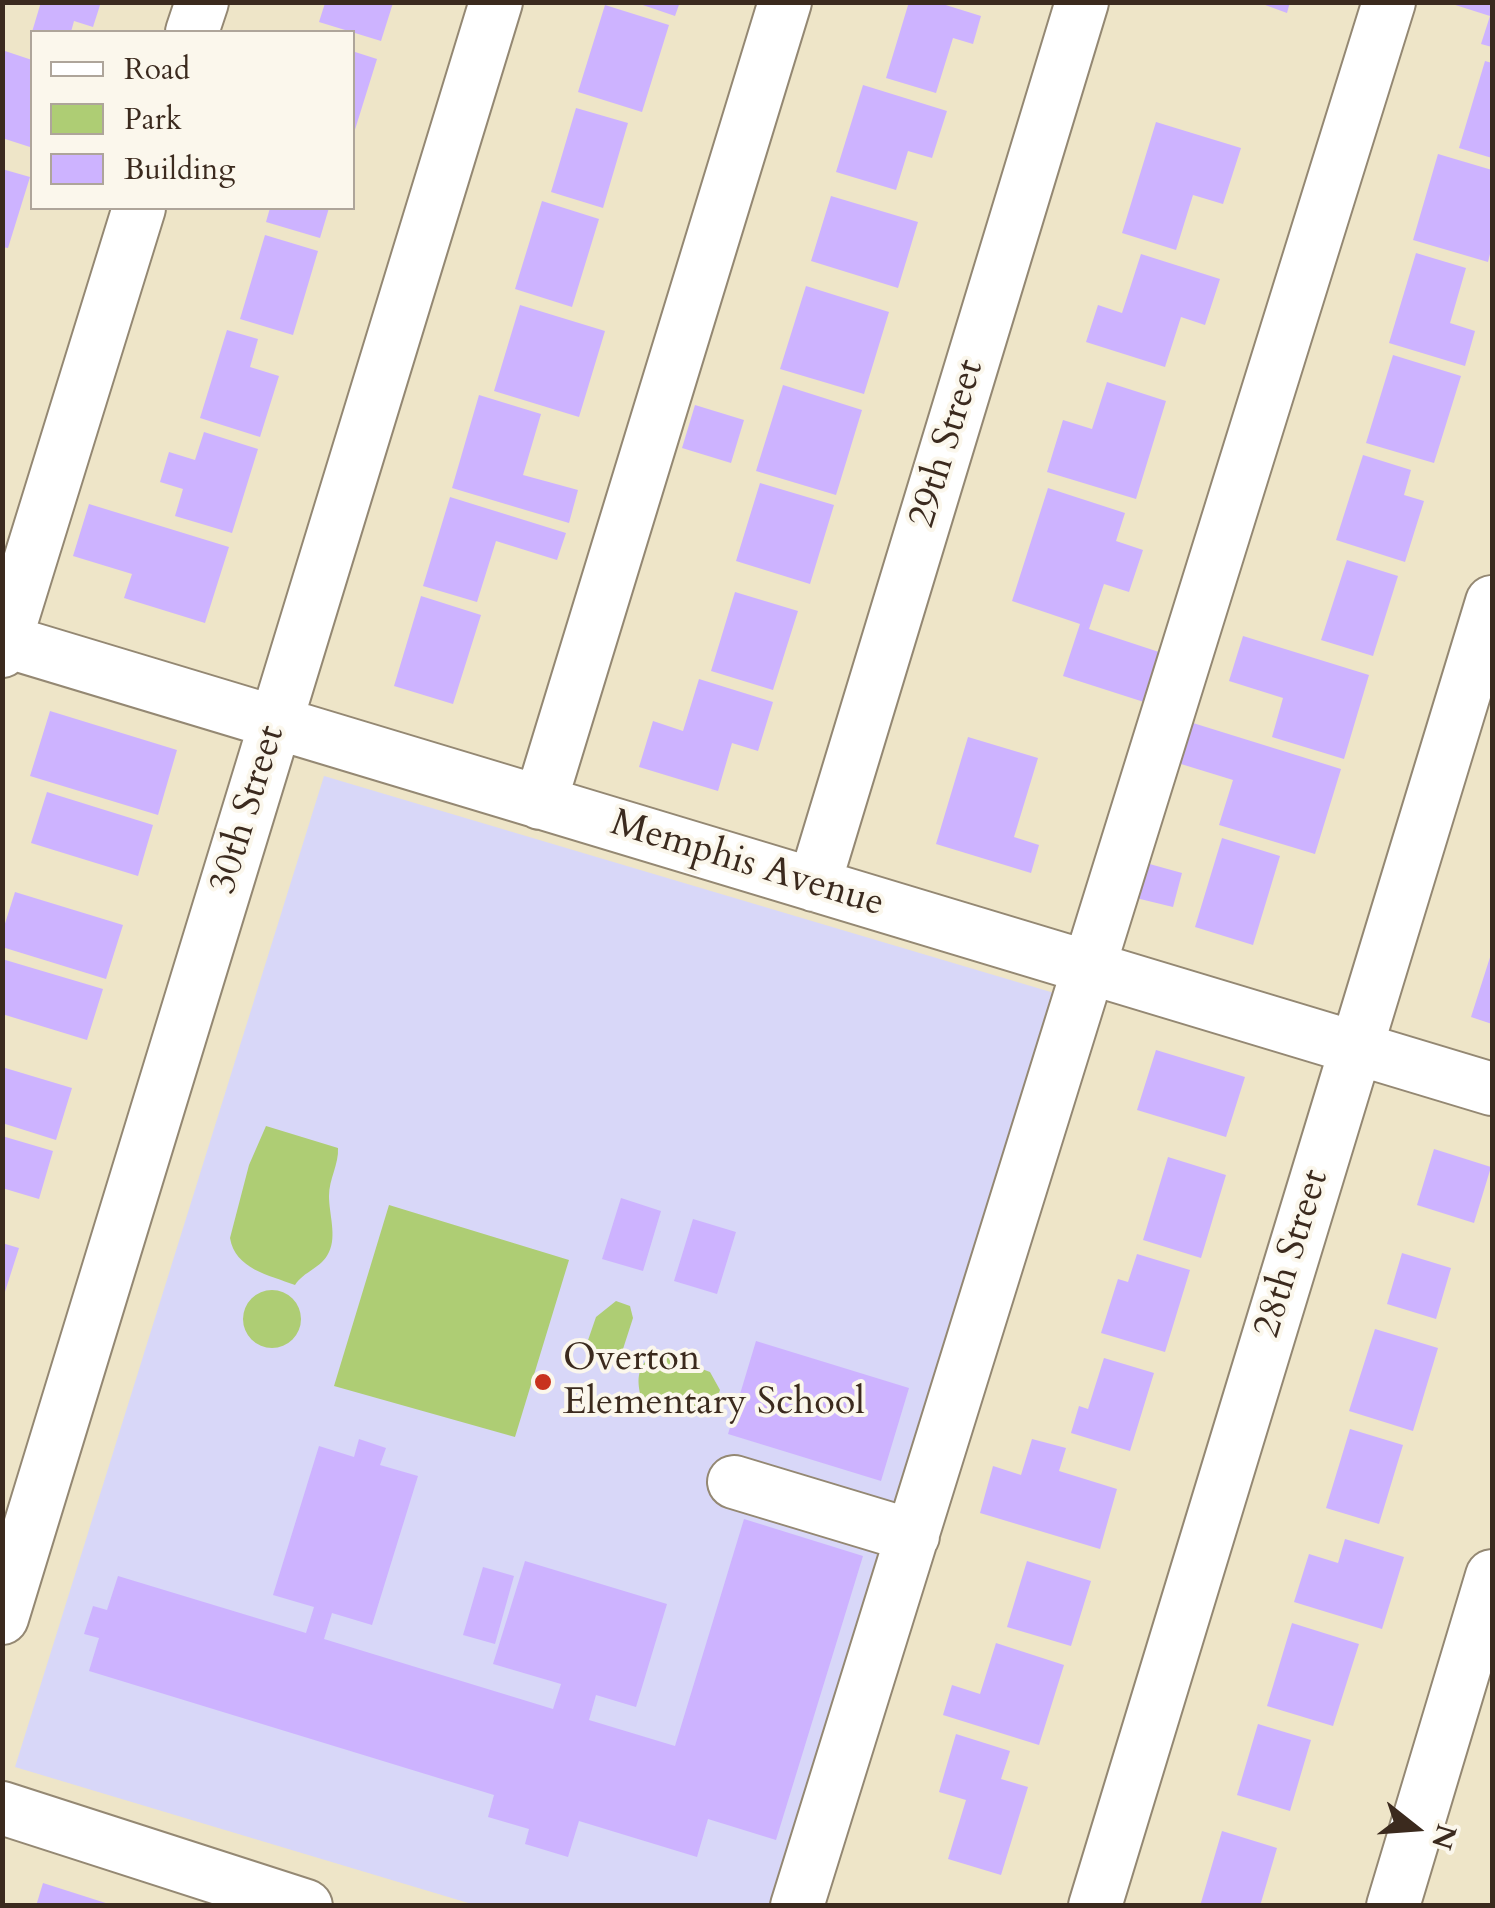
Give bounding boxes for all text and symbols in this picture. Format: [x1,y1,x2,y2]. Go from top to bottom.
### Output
legend [30,30,355,210]
text: Road [124,49,190,90]
text: Park [124,99,182,140]
text: Building [124,149,235,190]
street label: 29th Street [901,354,995,534]
street label: 30th Street [202,720,296,900]
street label: Memphis Avenue [605,802,889,928]
street label: 28th Street [1246,1164,1340,1344]
place label: Overton Elementary School [563,1337,865,1426]
marker: Overton Elementary School [532,1371,554,1393]
north arrow [1365,1778,1465,1878]
text: N [1422,1820,1465,1854]

